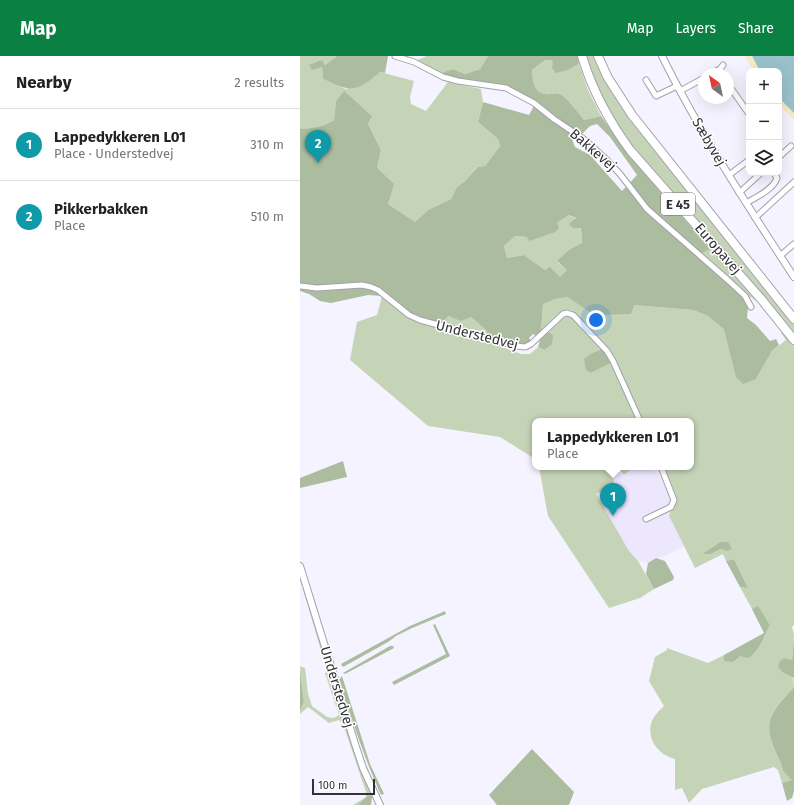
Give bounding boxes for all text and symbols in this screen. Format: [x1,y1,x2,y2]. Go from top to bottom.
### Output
text: Map [20,17,57,40]
text: Map [627,20,653,37]
text: Layers [675,20,716,37]
text: Share [738,20,774,37]
north arrow [698,68,734,104]
map controls [746,68,782,176]
button: + [746,68,782,104]
text: Nearby [16,72,71,93]
text: 2 results [234,75,284,90]
button: − [746,104,782,140]
street label: Sæbyvej [688,115,730,169]
street label: Bakkevej [566,125,620,175]
text: Lappedykkeren L01 [54,128,186,146]
pin: 2 [305,130,331,163]
text: 1 [26,137,32,152]
text: 310 m [250,137,284,152]
button: layers [746,140,782,176]
text: Place · Understedvej [54,146,174,161]
road number: E 45 [661,193,695,215]
text: Pikkerbakken [54,200,148,218]
text: 2 [26,209,32,224]
text: 510 m [251,209,284,224]
text: Place [54,218,85,233]
street label: Europavej [691,220,745,278]
your location [586,310,606,330]
street label: Understedvej [434,317,520,353]
popup [532,418,694,470]
text: Lappedykkeren L01 [547,428,679,446]
text: Place [547,446,578,461]
pin: 1 [600,483,626,516]
street label: Understedvej [317,644,357,730]
scale bar [312,777,375,796]
text: 100 m [318,779,347,792]

